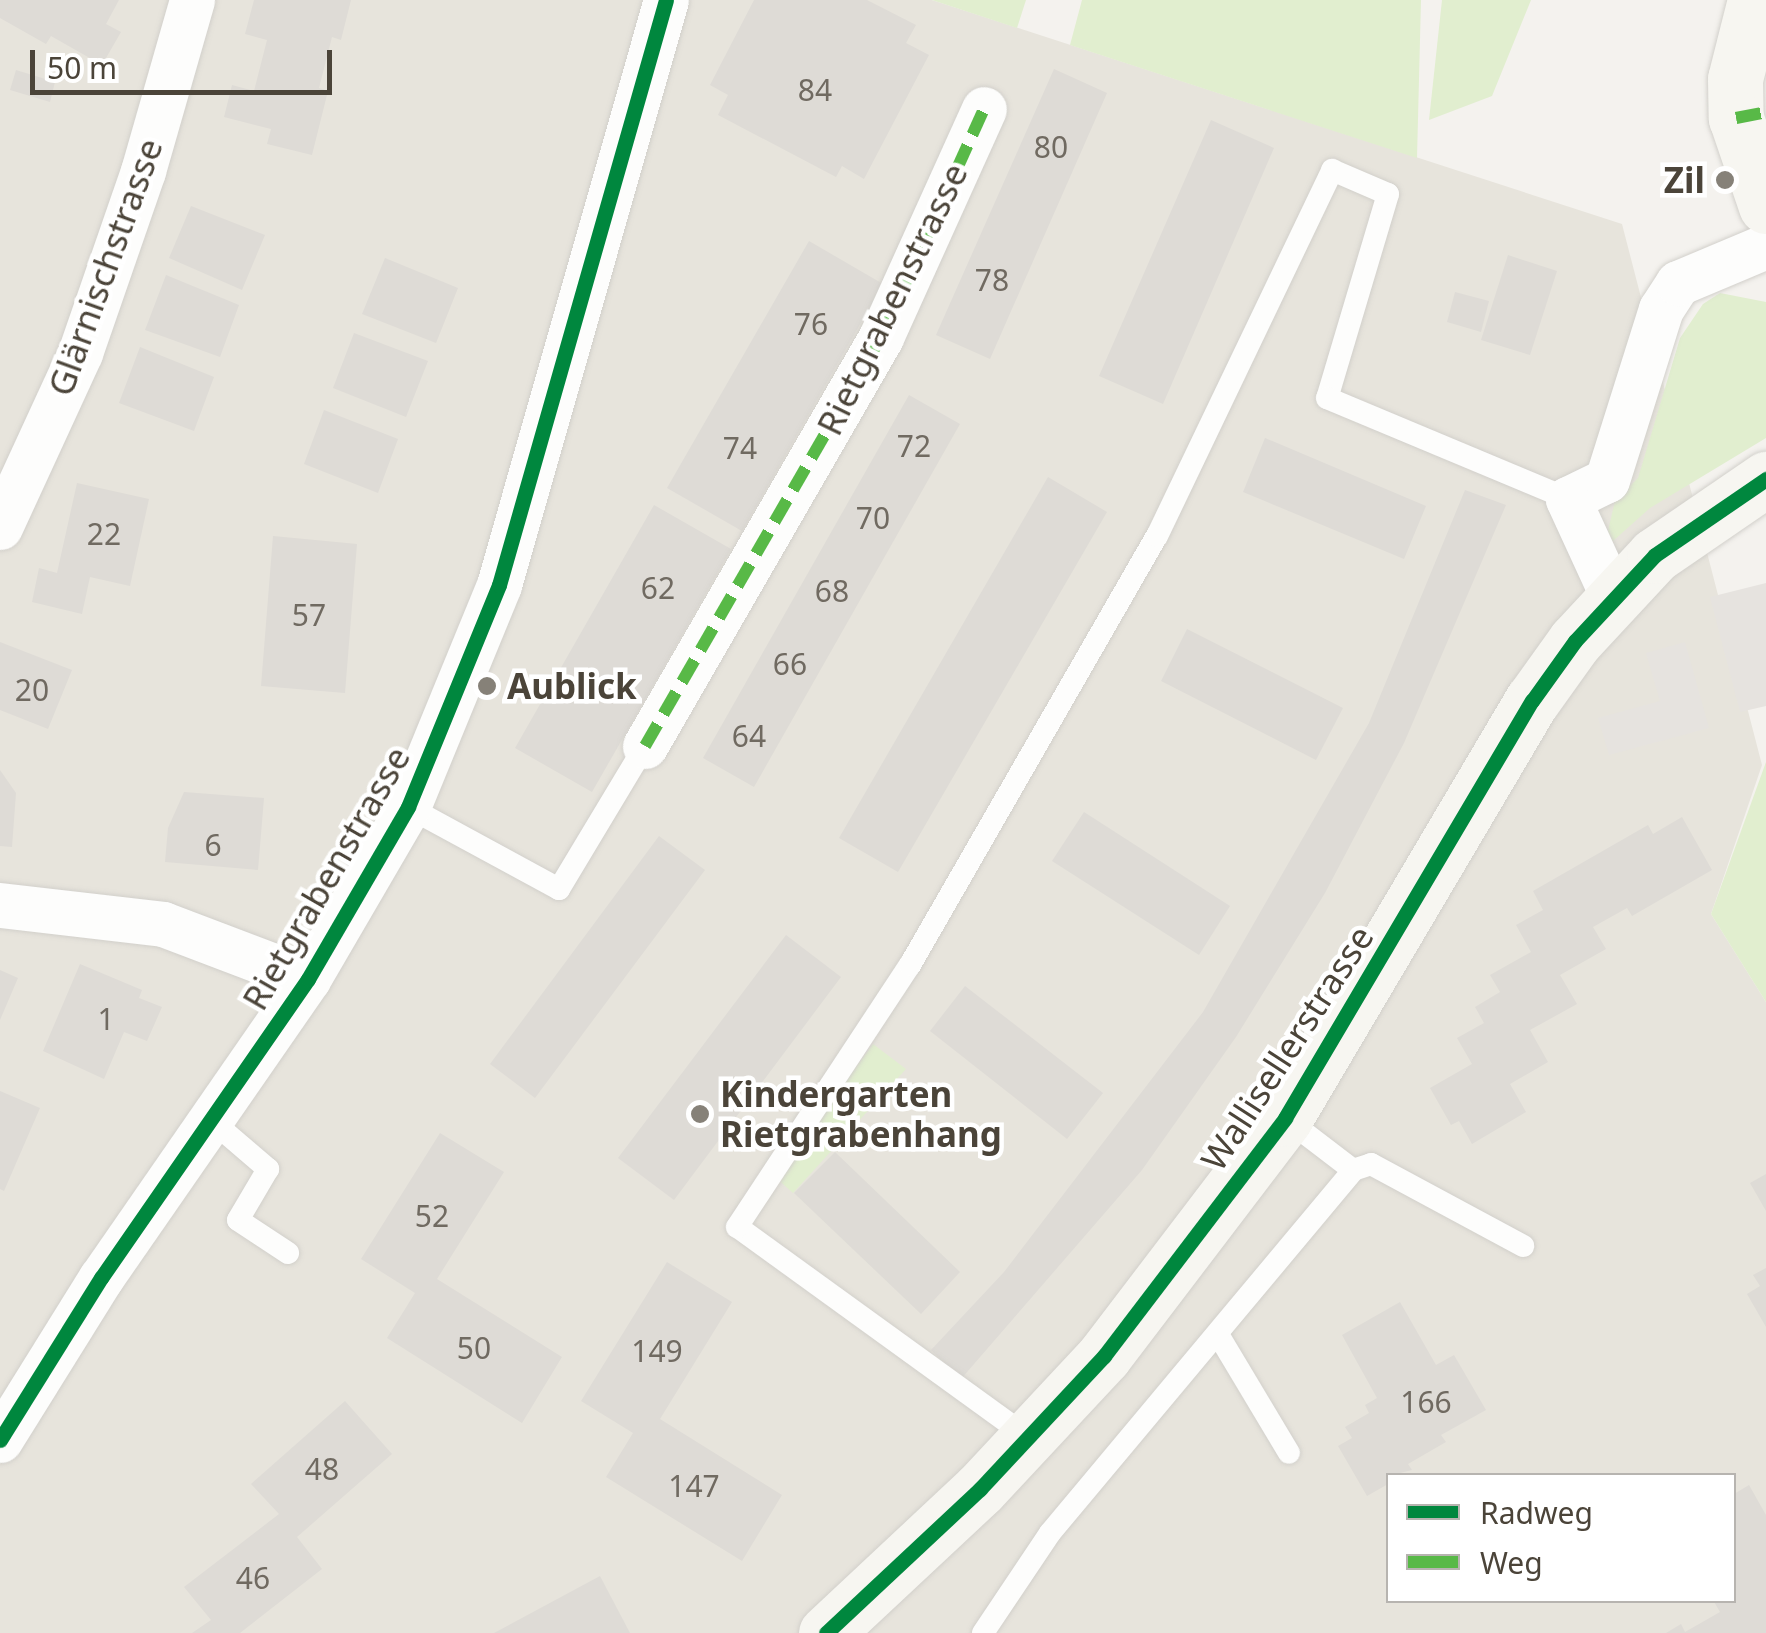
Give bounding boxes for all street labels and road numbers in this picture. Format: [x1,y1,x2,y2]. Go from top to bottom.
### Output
street label: Glärnischstrasse [39,133,171,401]
street label: Rietgrabenstrasse [808,156,976,442]
street label: Rietgrabenstrasse [234,739,418,1017]
street label: Wallisellerstrasse [1192,918,1382,1178]

